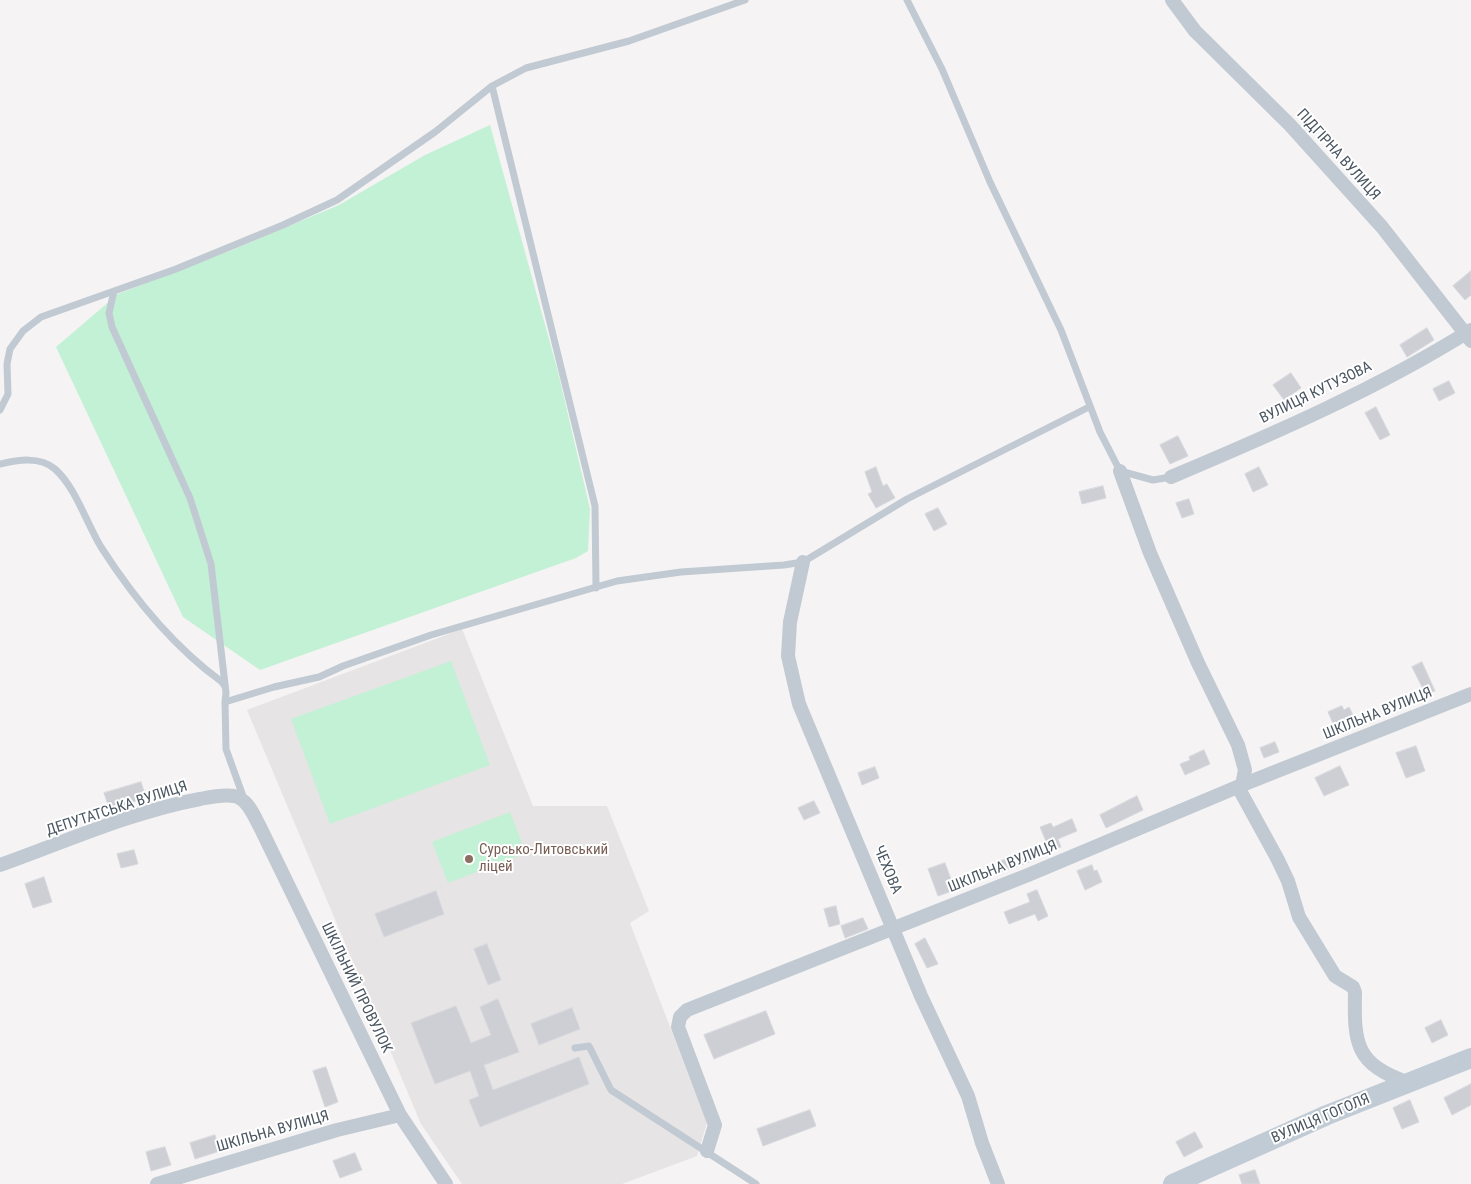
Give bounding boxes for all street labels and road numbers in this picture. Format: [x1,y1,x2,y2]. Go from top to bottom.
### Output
street label: ПІДГІРНА ВУЛИЦЯ [1292,106,1384,204]
street label: ВУЛИЦЯ КУТУЗОВА [1257,358,1375,428]
street label: ШКІЛЬНА ВУЛИЦЯ [1321,684,1435,744]
street label: ДЕПУТАТСЬКА ВУЛИЦЯ [44,778,190,840]
street label: ШКІЛЬНА ВУЛИЦЯ [946,837,1060,897]
street label: ЧЕХОВА [869,843,905,897]
street label: ШКІЛЬНИЙ ПРОВУЛОК [317,920,395,1056]
street label: ВУЛИЦЯ ГОГОЛЯ [1269,1090,1373,1148]
street label: ШКІЛЬНА ВУЛИЦЯ [215,1107,331,1157]

